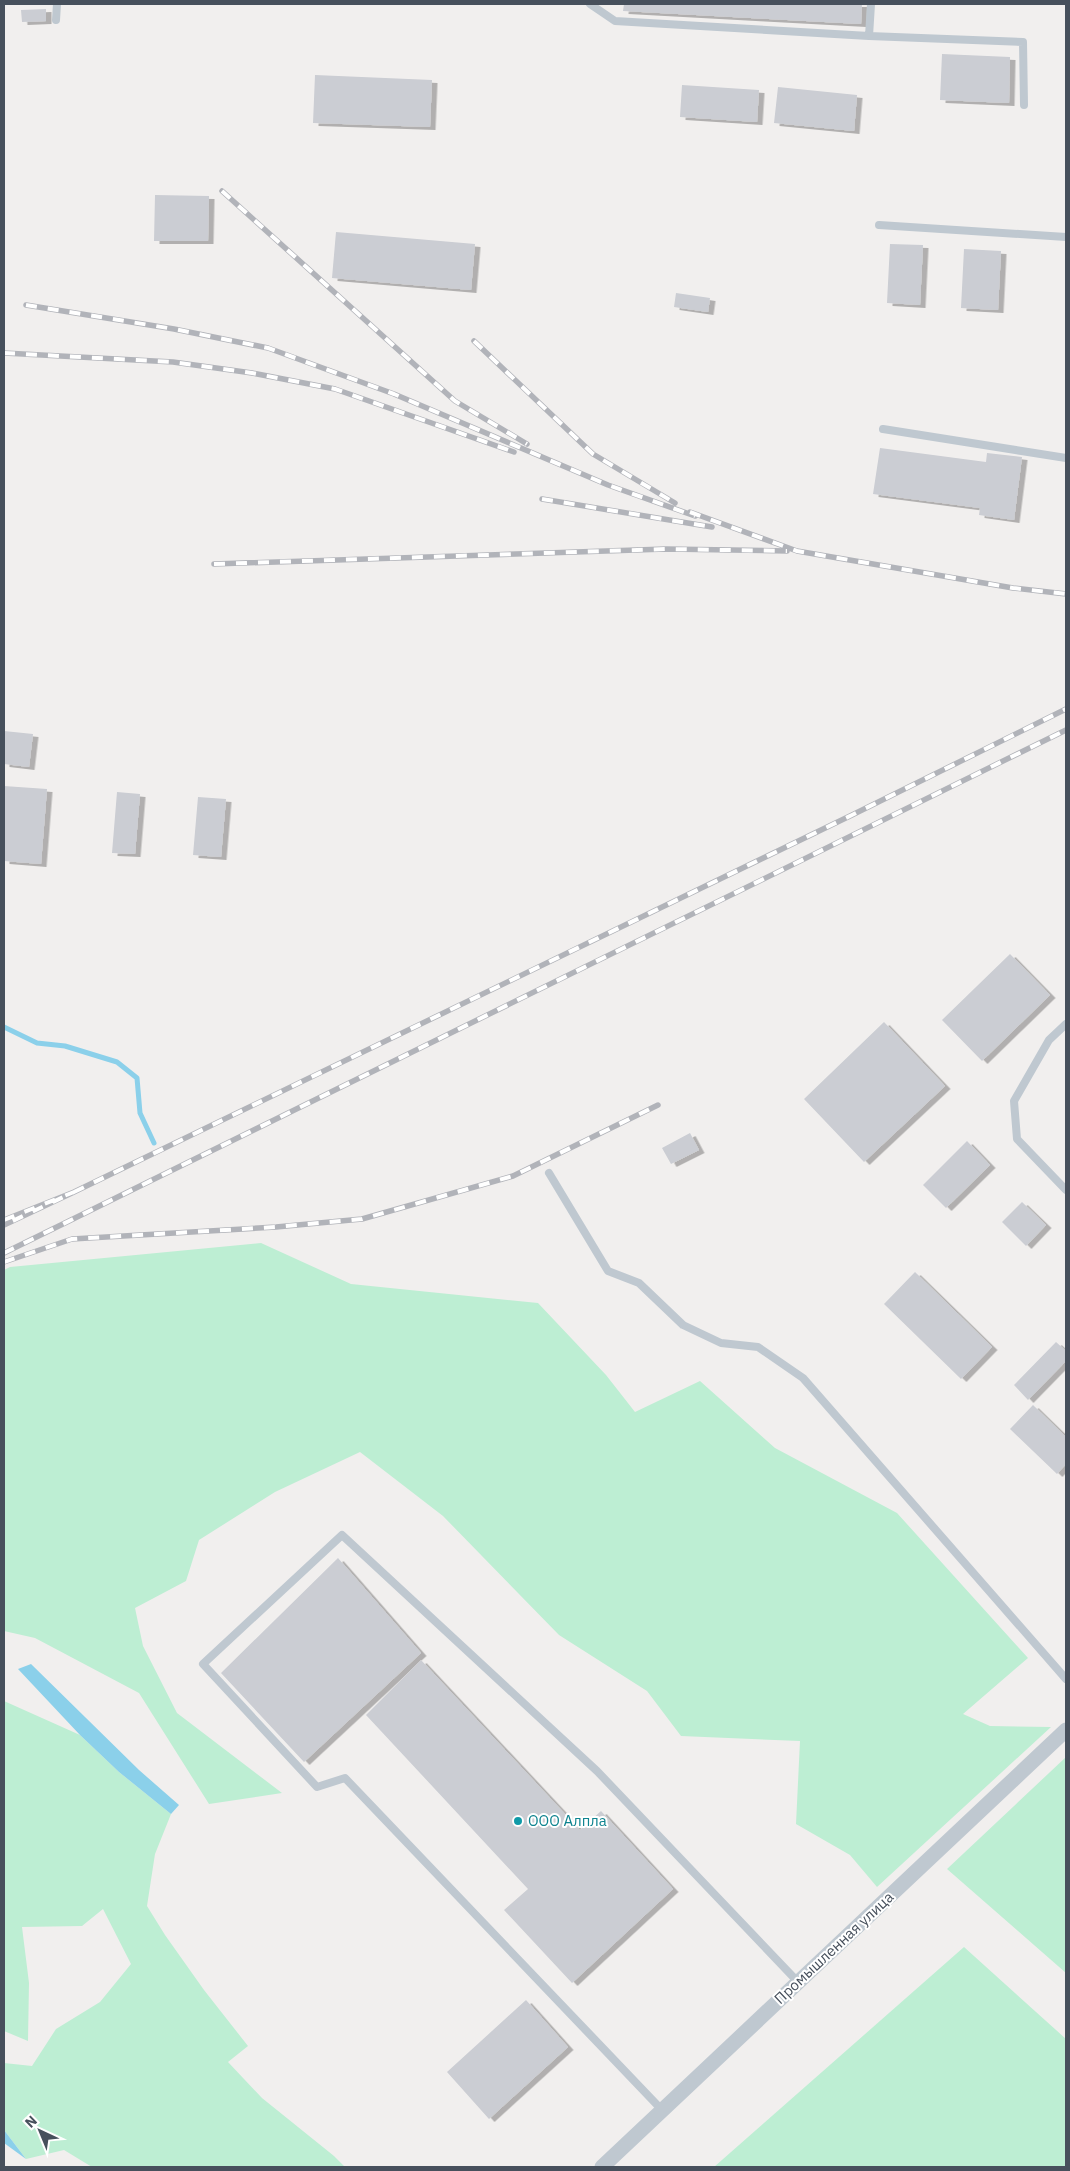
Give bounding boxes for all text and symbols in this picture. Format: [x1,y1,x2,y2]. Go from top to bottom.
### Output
place label: ООО Алпла [528,1811,607,1830]
marker: ООО Алпла [512,1815,524,1827]
street label: Промышленная улица [770,1887,897,2008]
north arrow [15,2106,65,2156]
text: N [21,2112,41,2132]

